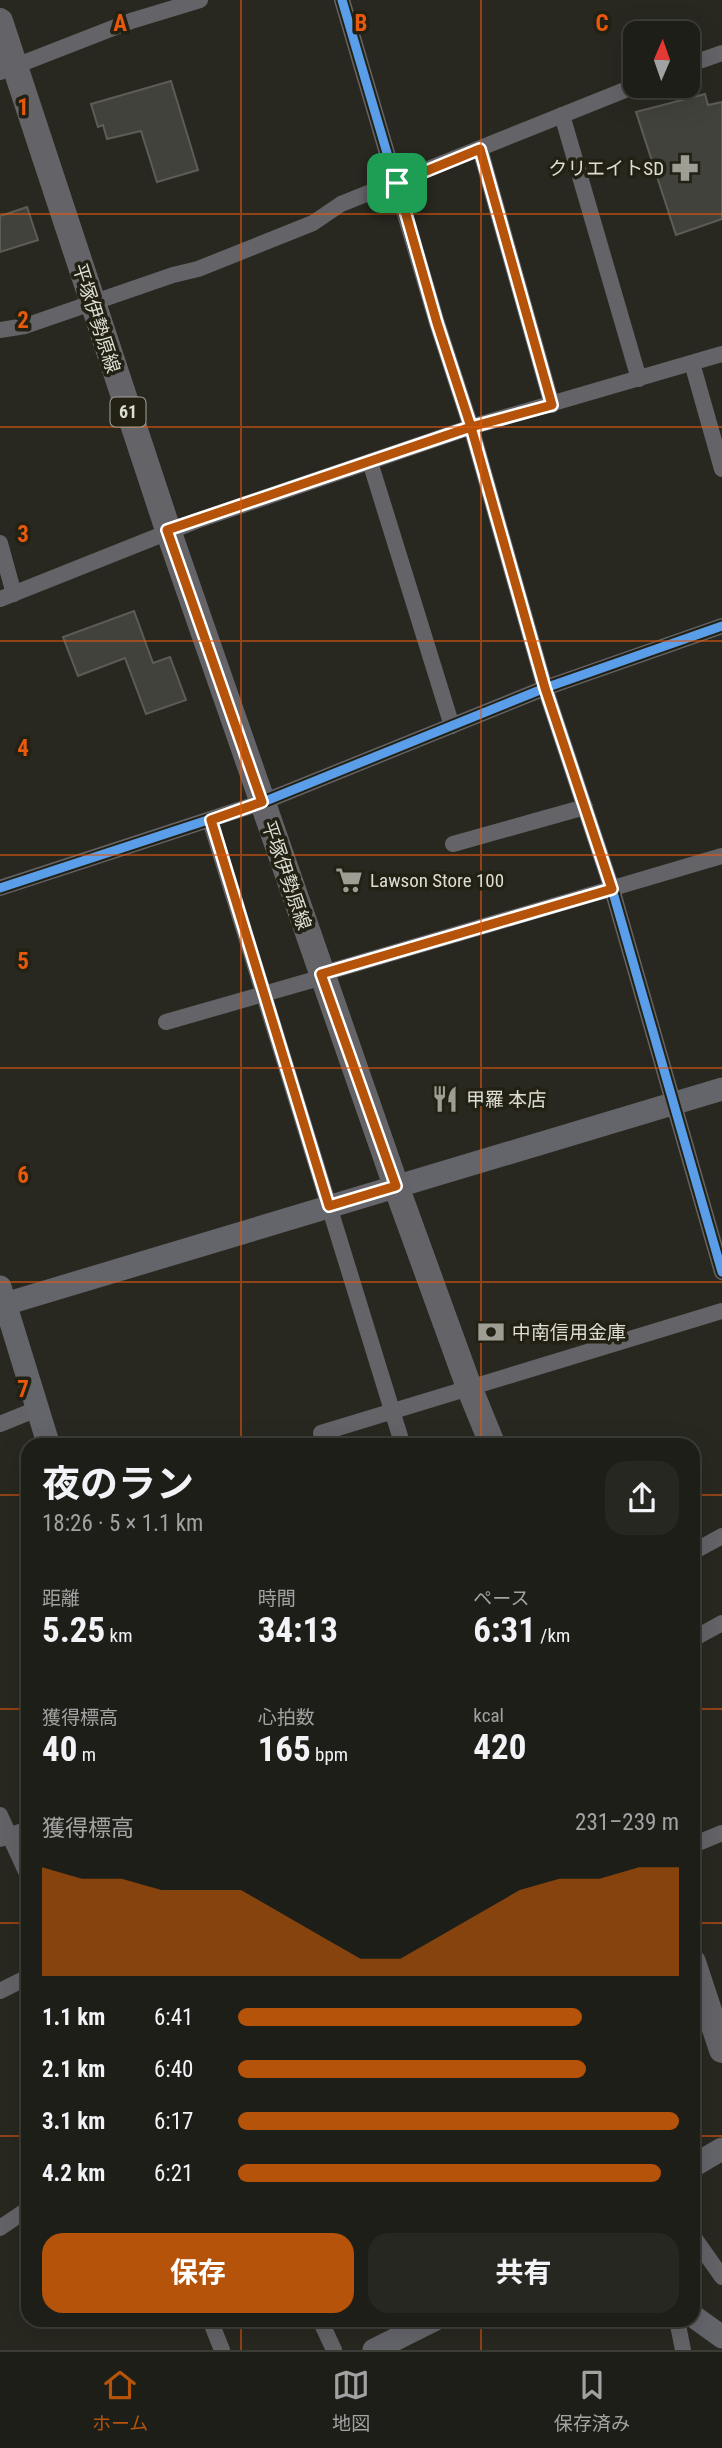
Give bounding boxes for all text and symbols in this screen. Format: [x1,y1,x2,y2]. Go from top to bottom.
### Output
text: A [113,10,127,37]
text: B [355,10,367,37]
text: C [595,10,609,37]
north arrow [623,21,700,98]
map controls [623,21,700,98]
text: 1 [17,94,29,121]
pin [367,153,427,213]
pharmacy icon: クリエイトSD [670,153,700,183]
place label: クリエイトSD [548,157,664,180]
icon: arrive [378,164,416,202]
street label: 平塚伊勢原線 [68,260,125,376]
text: 2 [17,307,29,334]
road number: 61 [110,398,146,426]
text: 3 [17,521,29,548]
text: 4 [17,735,29,762]
street label: 平塚伊勢原線 [257,818,316,933]
supermarket icon: Lawson Store 100 [334,865,364,895]
place label: Lawson Store 100 [370,869,504,892]
text: 5 [17,948,29,975]
restaurant icon: 甲羅 本店 [430,1084,460,1114]
place label: 甲羅 本店 [466,1088,546,1111]
text: 6 [17,1162,29,1189]
bank icon: 中南信用金庫 [476,1317,506,1347]
place label: 中南信用金庫 [512,1321,626,1344]
text: 7 [17,1376,29,1403]
button: share [605,1461,679,1535]
text: 夜のラン [42,1462,194,1506]
text: 18:26 · 5 × 1.1 km [42,1510,203,1537]
text: 距離 [42,1587,80,1610]
text: 時間 [258,1587,296,1610]
text: ペース [473,1587,529,1610]
text: 5.25 [42,1610,105,1651]
text: 34:13 [258,1610,338,1651]
text: 6:31 [473,1610,536,1651]
text: km [105,1624,132,1647]
text: /km [536,1624,570,1647]
text: kcal [473,1704,504,1727]
text: 獲得標高 [42,1706,118,1729]
text: 心拍数 [258,1706,315,1729]
text: 420 [473,1727,526,1768]
text: 40 [42,1729,77,1770]
text: 165 [258,1729,311,1770]
text: m [77,1743,96,1766]
text: bpm [311,1743,348,1766]
text: 231–239 m [575,1809,679,1836]
text: 獲得標高 [42,1815,134,1842]
text: 1.1 km [42,2004,105,2031]
text: 6:41 [154,2004,193,2031]
text: 2.1 km [42,2056,105,2083]
text: 6:40 [154,2056,193,2083]
text: 3.1 km [42,2108,105,2135]
text: 6:17 [154,2108,193,2135]
text: 4.2 km [42,2160,105,2187]
text: 6:21 [154,2160,193,2187]
button: 保存 [42,2233,354,2313]
button: 共有 [368,2233,679,2313]
tab: ホーム [92,2366,148,2435]
tab: 地図 [332,2366,370,2435]
tab: 保存済み [554,2366,630,2435]

